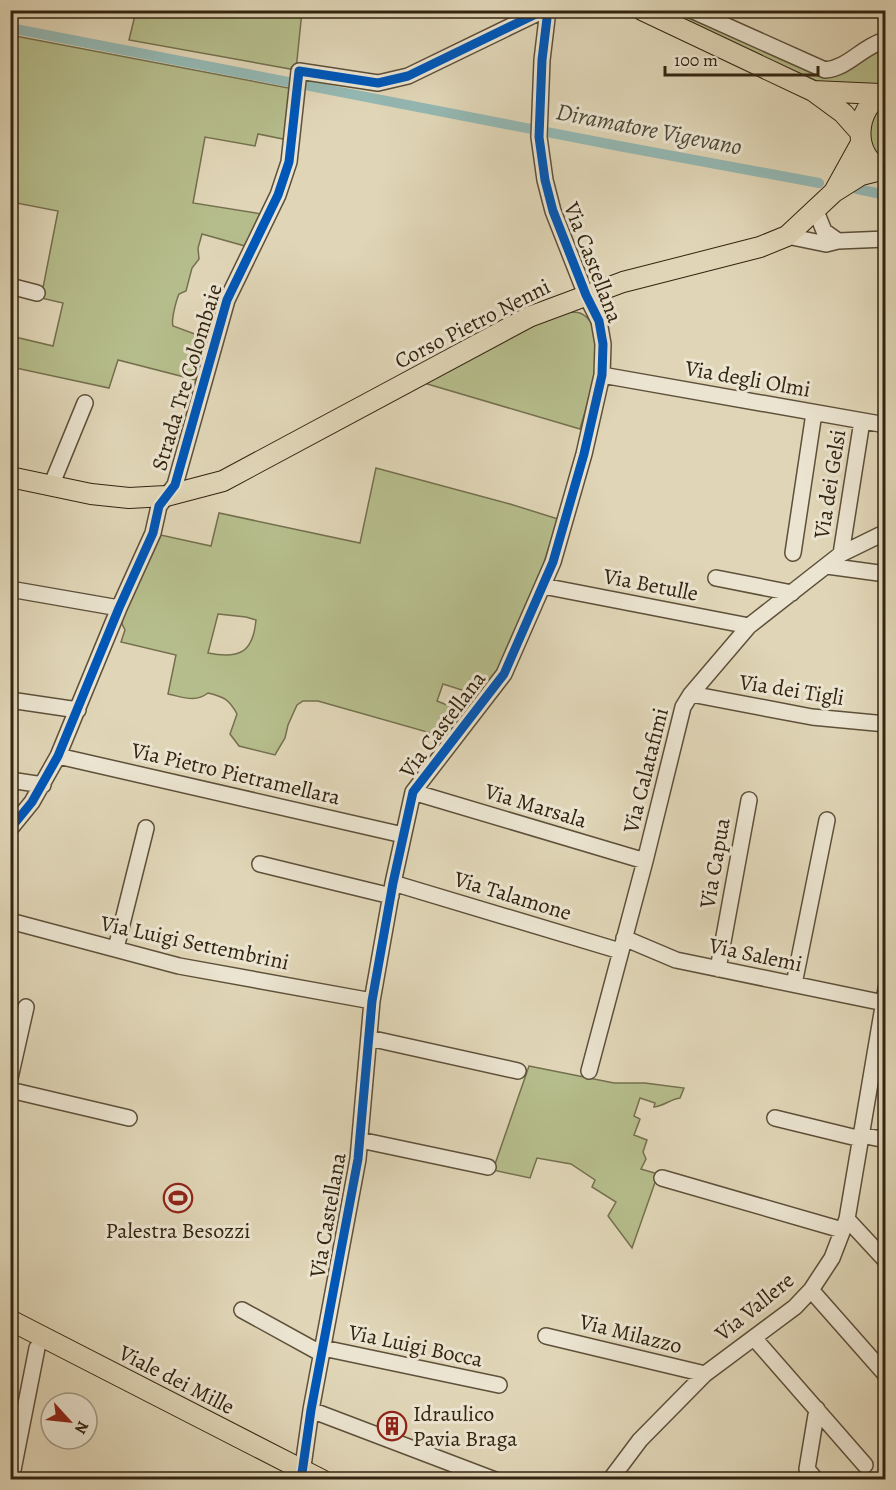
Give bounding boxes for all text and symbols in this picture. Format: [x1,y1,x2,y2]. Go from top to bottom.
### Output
scale bar [665,39,818,77]
text: 100 m [674,48,718,72]
water label: Diramatore Vigevano [553,95,745,163]
street label: Via Castellana [556,197,630,328]
street label: Corso Pietro Nenni [389,272,556,376]
street label: Strada Tre Colombaie [144,280,230,474]
street label: Via degli Olmi [682,353,813,405]
street label: Via dei Gelsi [806,427,853,542]
street label: Via Betulle [600,561,701,609]
street label: Via Castellana [392,664,493,785]
street label: Via dei Tigli [736,667,846,713]
street label: Via Calatafimi [616,705,676,837]
street label: Via Pietro Pietramellara [127,735,344,813]
street label: Via Marsala [480,776,591,836]
street label: Via Capua [692,815,738,912]
street label: Via Talamone [449,864,575,928]
street label: Via Luigi Settembrini [97,908,292,978]
street label: Via Salemi [705,930,805,979]
street label: Via Castellana [302,1149,354,1281]
sports icon: Palestra Besozzi [162,1182,194,1214]
place label: Palestra Besozzi [105,1216,251,1246]
street label: Via Vallere [708,1266,801,1349]
street label: Via Milazzo [575,1306,685,1361]
street label: Via Luigi Bocca [345,1317,486,1375]
street label: Viale dei Mille [113,1337,240,1422]
north arrow [39,1391,99,1451]
place label: Idraulico Pavia Braga [413,1399,518,1454]
building icon: Idraulico Pavia Braga [376,1410,408,1442]
text: N [69,1417,94,1438]

